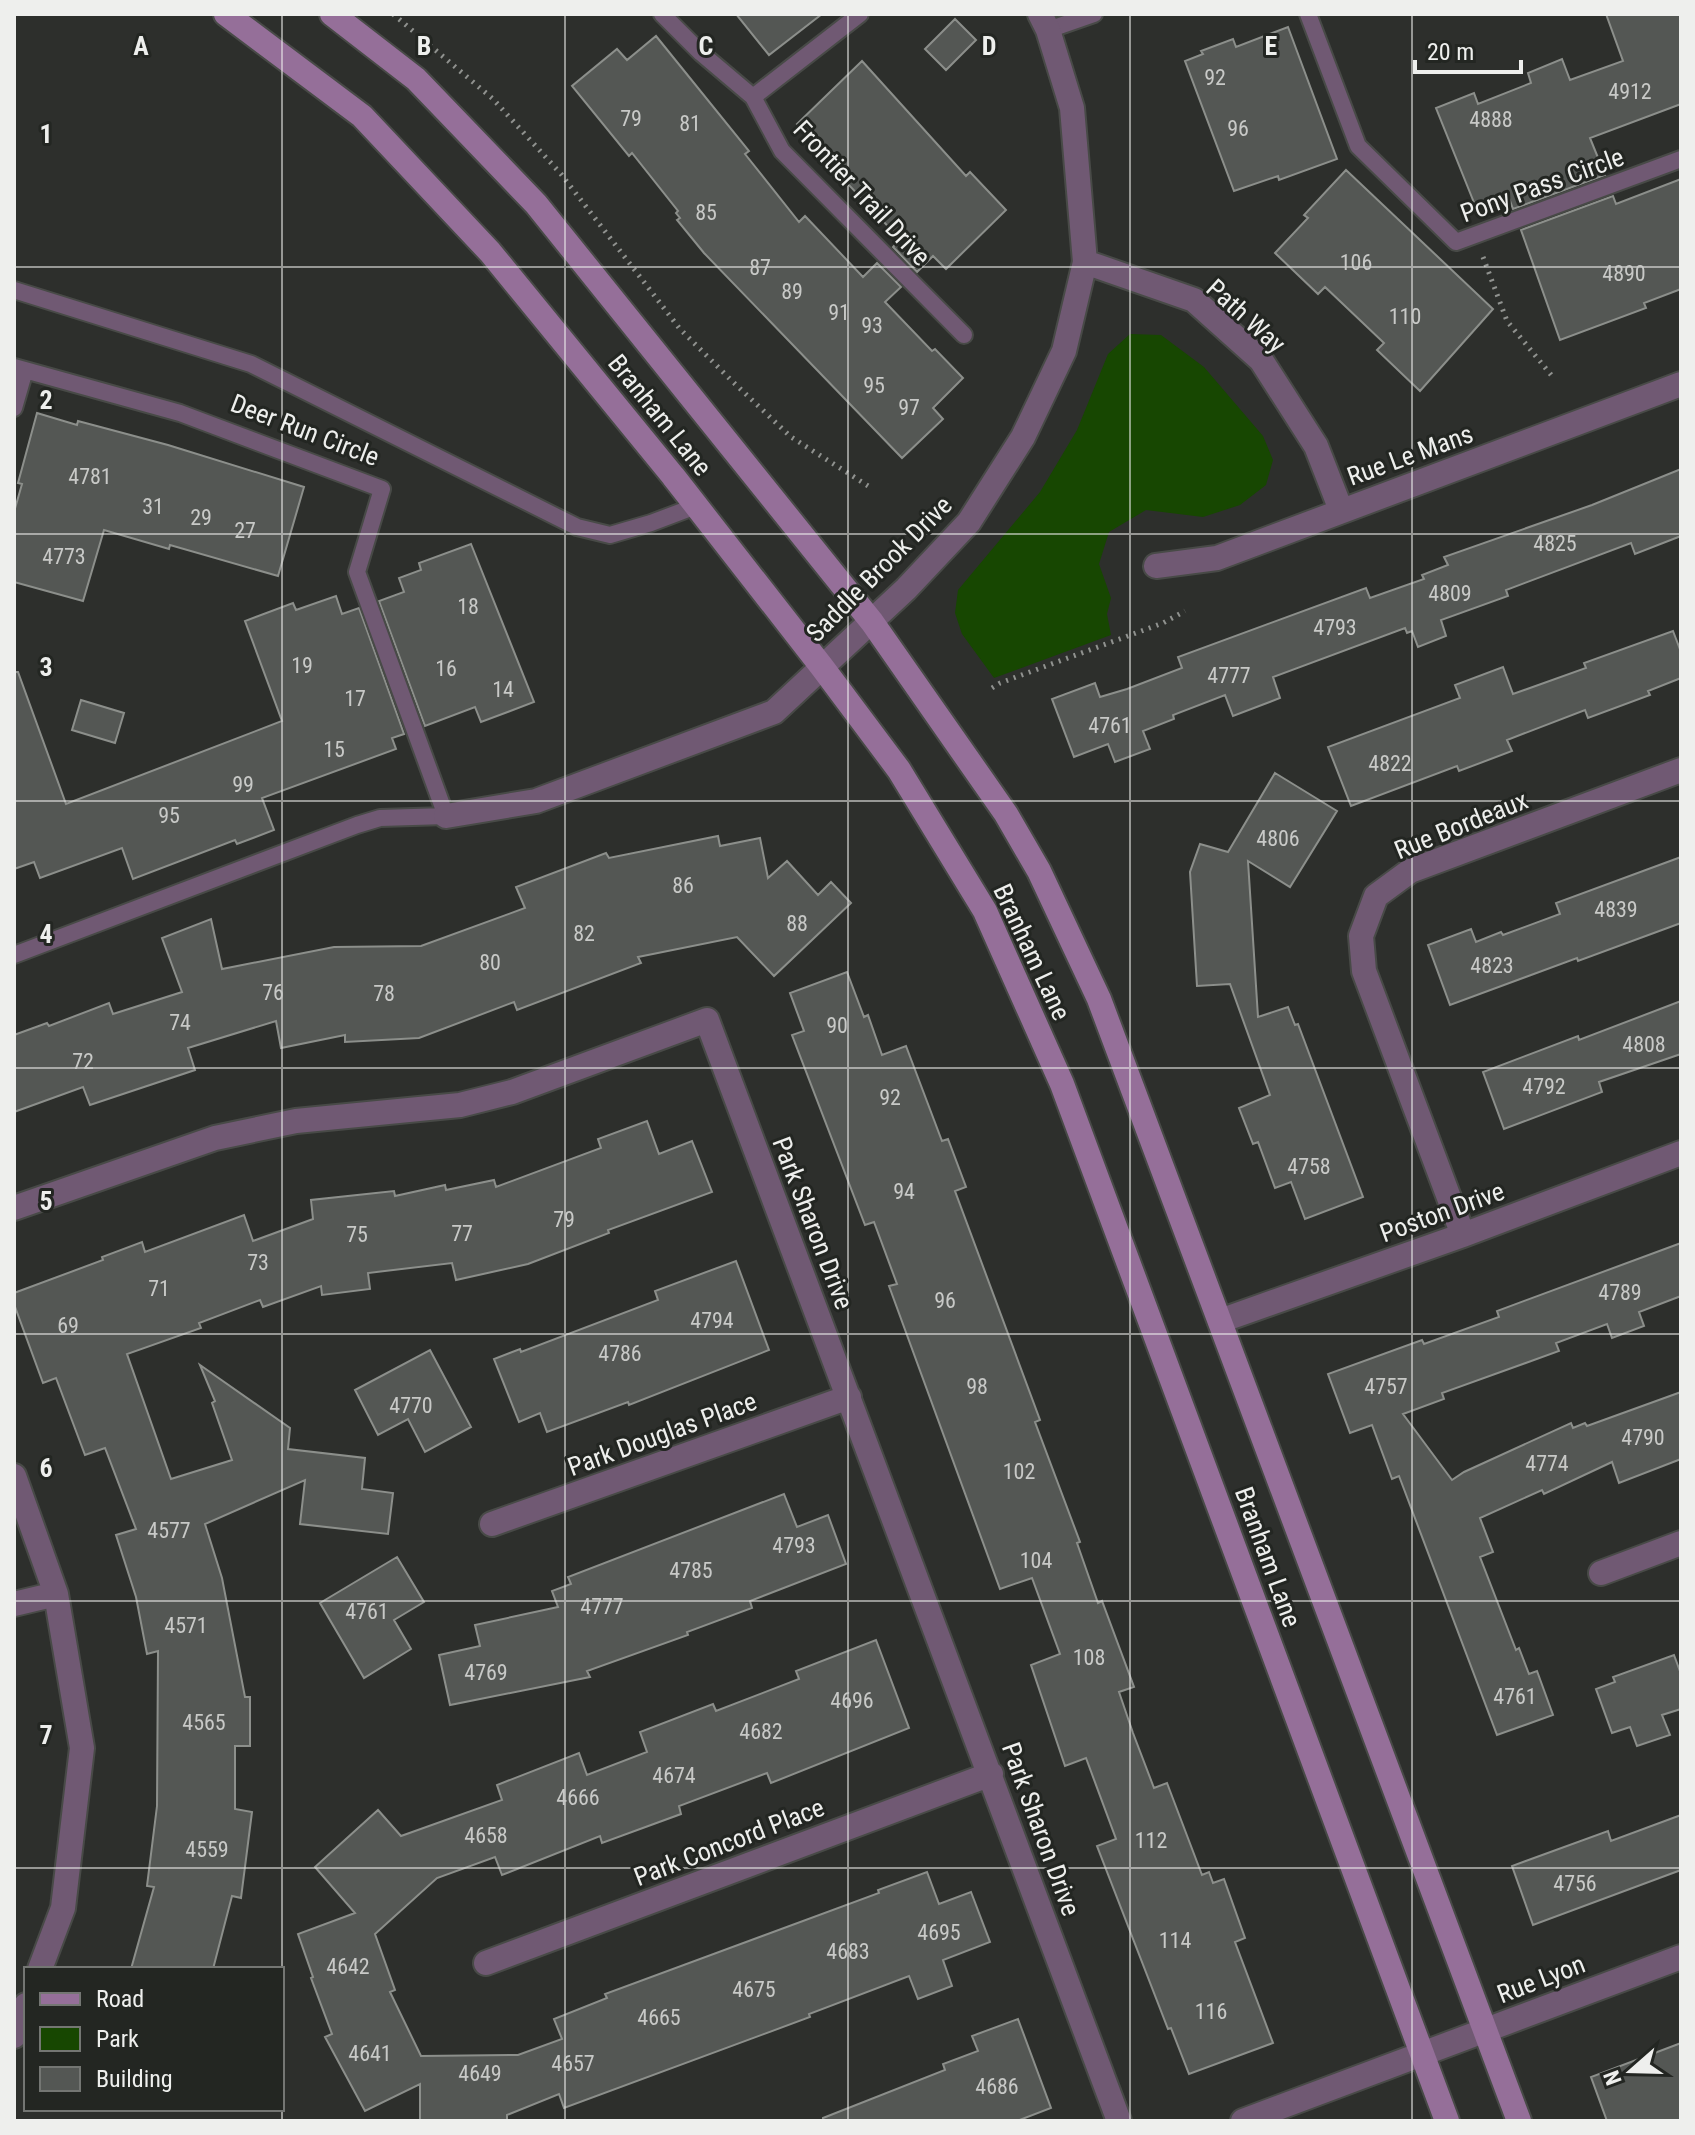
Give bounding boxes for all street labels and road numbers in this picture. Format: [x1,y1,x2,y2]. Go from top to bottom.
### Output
street label: Frontier Trail Drive [787,114,937,272]
street label: Pony Pass Circle [1456,142,1628,228]
street label: Path Way [1201,273,1292,359]
street label: Branham Lane [602,349,718,481]
street label: Deer Run Circle [227,388,383,472]
street label: Rue Le Mans [1343,418,1477,492]
street label: Saddle Brook Drive [800,490,958,648]
street label: Rue Bordeaux [1390,785,1532,865]
street label: Branham Lane [987,879,1077,1025]
street label: Park Sharon Drive [766,1133,860,1313]
street label: Poston Drive [1376,1176,1508,1248]
street label: Park Douglas Place [563,1386,761,1482]
street label: Branham Lane [1229,1483,1307,1631]
street label: Park Sharon Drive [996,1738,1086,1920]
street label: Park Concord Place [630,1792,828,1892]
street label: Rue Lyon [1493,1949,1589,2009]

